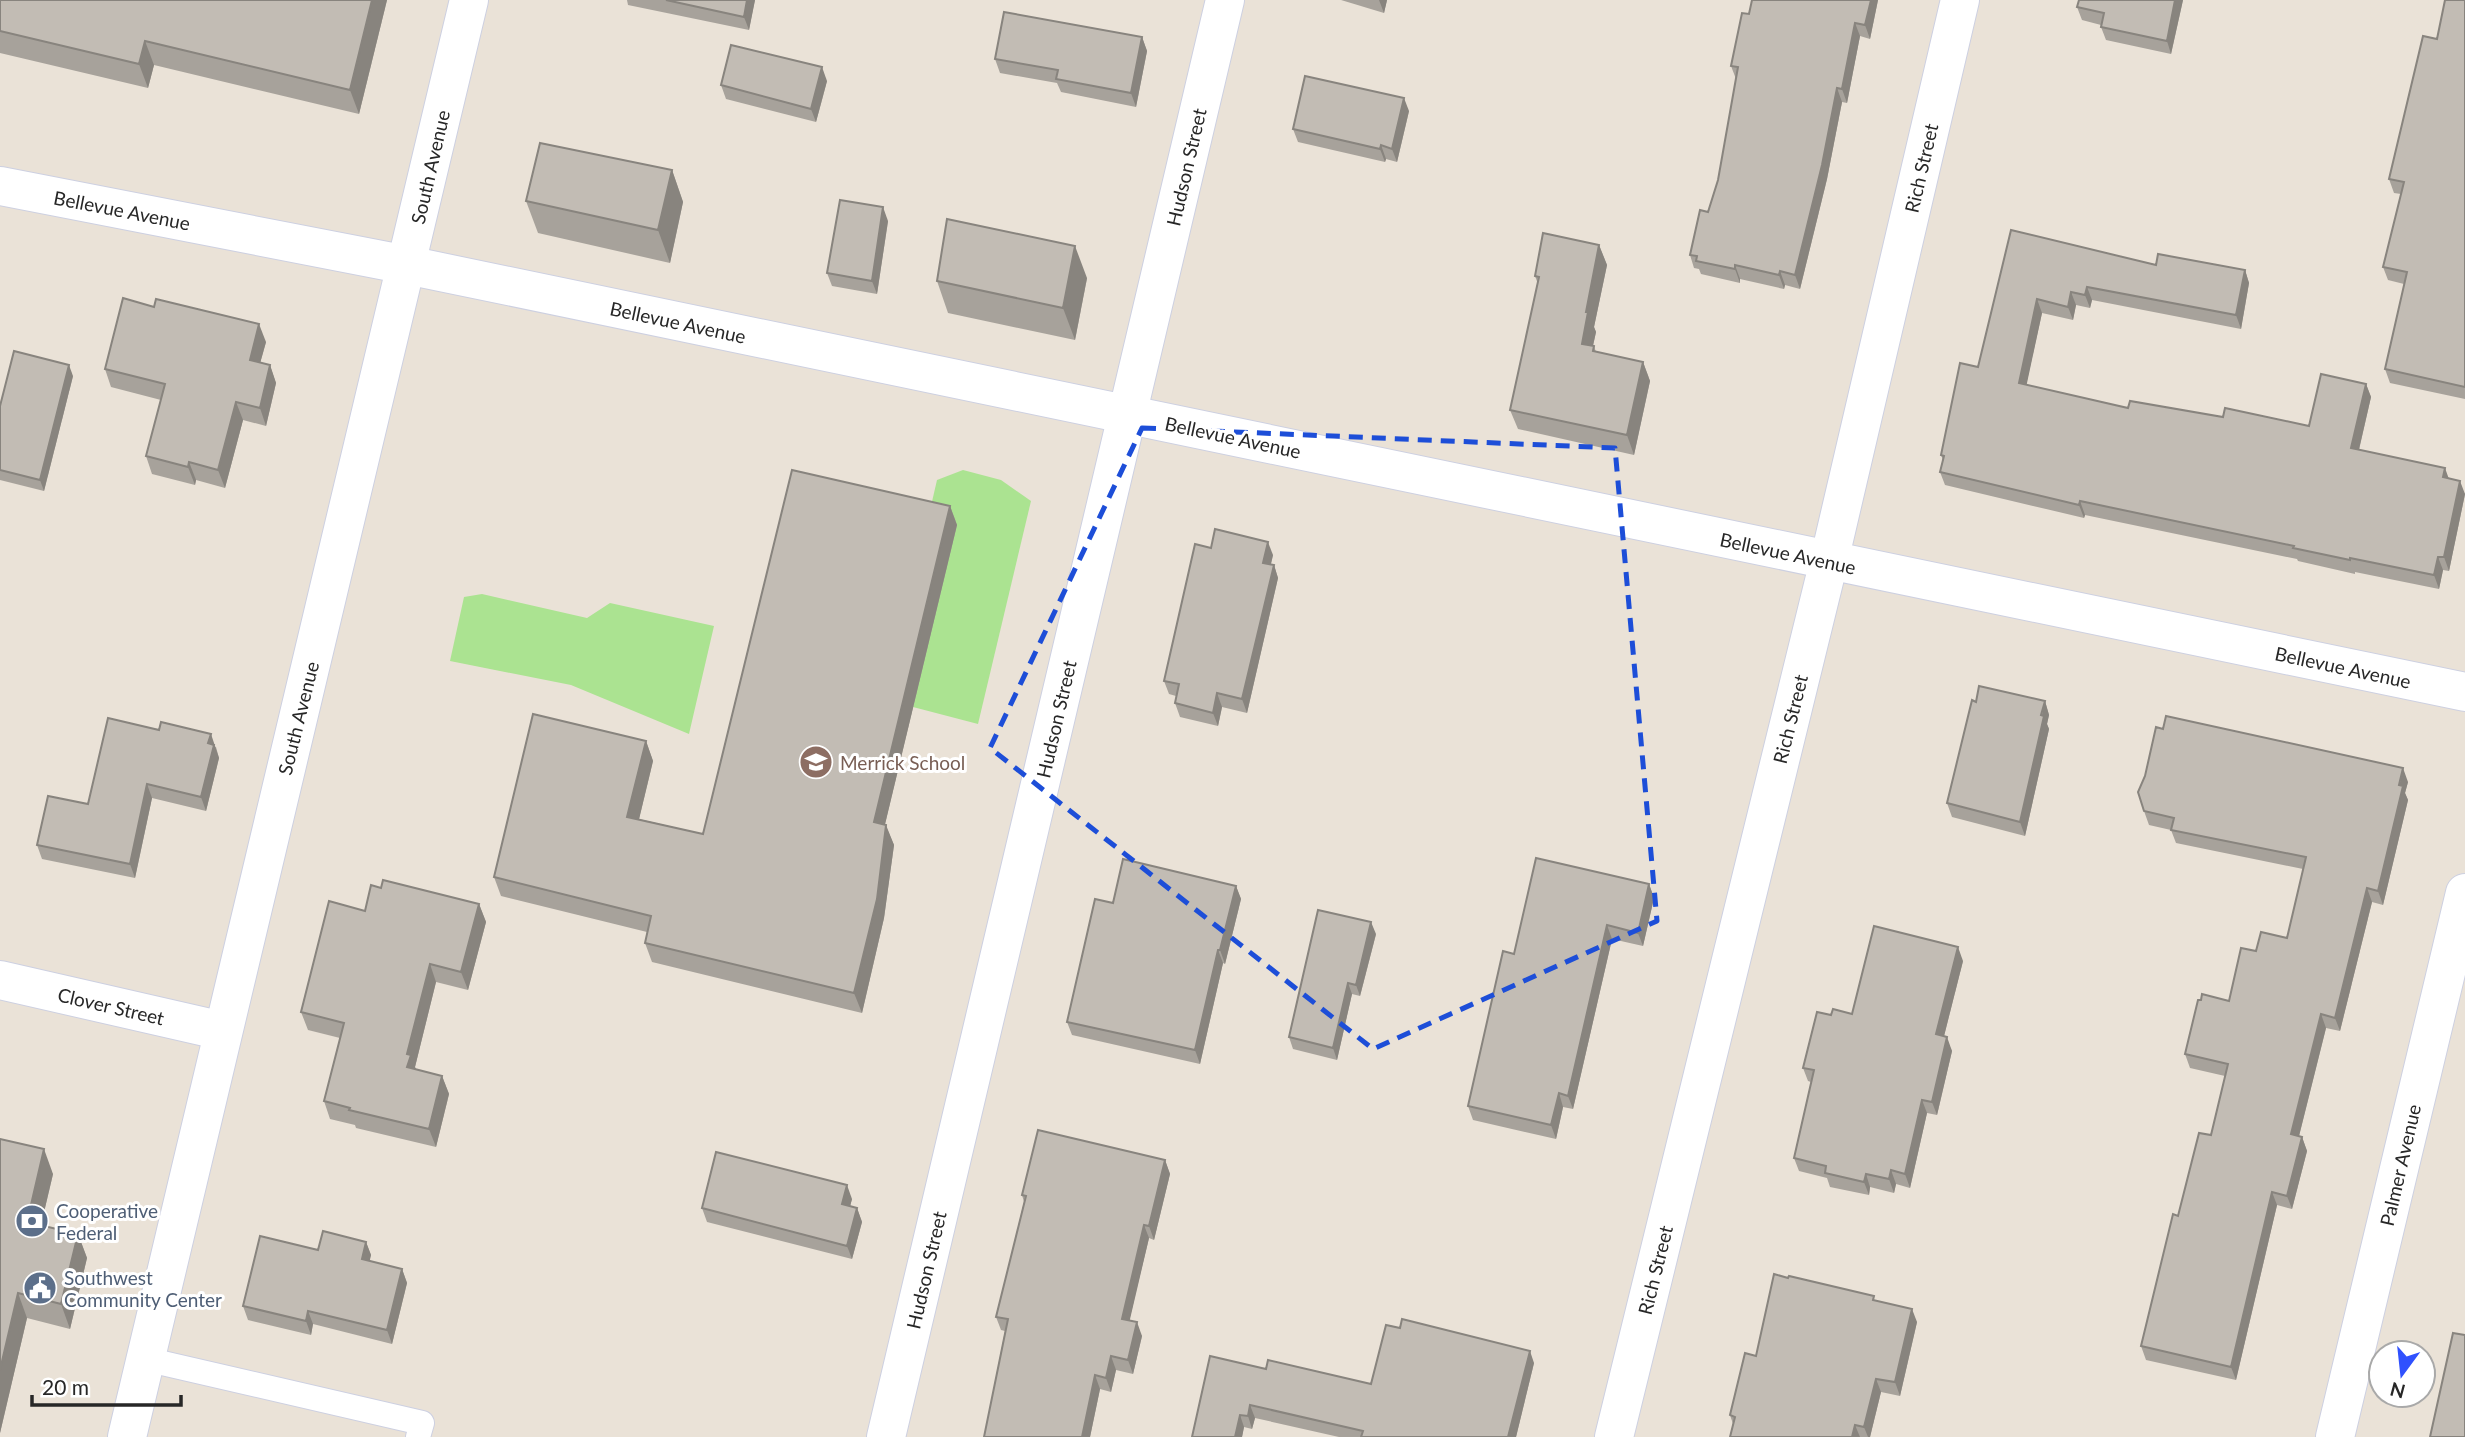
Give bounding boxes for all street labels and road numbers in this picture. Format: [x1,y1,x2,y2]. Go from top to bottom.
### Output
street label: Hudson Street [1161,106,1211,228]
street label: South Avenue [406,108,454,226]
street label: Rich Street [1900,121,1942,215]
street label: Bellevue Avenue [52,185,192,235]
street label: Bellevue Avenue [608,296,748,348]
street label: Bellevue Avenue [1163,411,1303,463]
street label: Bellevue Avenue [1718,527,1858,579]
street label: Bellevue Avenue [2273,641,2413,693]
street label: Hudson Street [1031,658,1081,780]
street label: South Avenue [273,659,323,777]
street label: Rich Street [1768,672,1812,766]
street label: Clover Street [55,983,167,1029]
street label: Palmer Avenue [2375,1102,2425,1228]
street label: Hudson Street [901,1209,951,1331]
street label: Rich Street [1633,1223,1677,1317]

